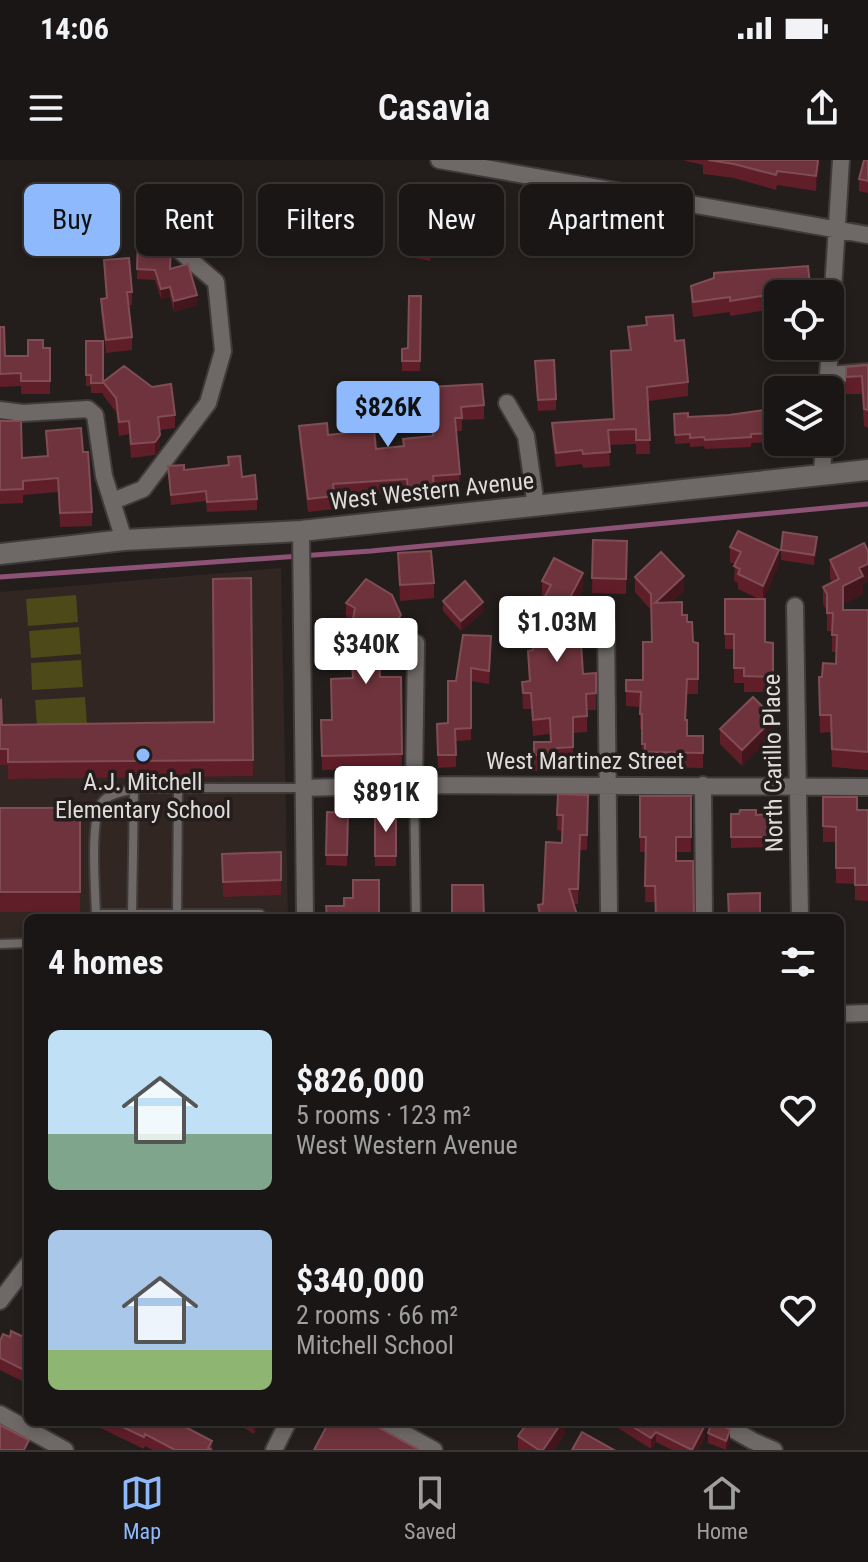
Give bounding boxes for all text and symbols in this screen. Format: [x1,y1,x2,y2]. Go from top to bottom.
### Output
text: 14:06 [40,11,109,46]
icon: menu [24,86,68,130]
icon: share [800,86,844,130]
text: Casavia [378,87,490,129]
chip: Buy [24,184,120,256]
chip: Rent [136,184,242,256]
chip: Filters [258,184,383,256]
chip: New [399,184,504,256]
chip: Apartment [520,184,693,256]
map controls [764,280,844,456]
button: locate [764,280,844,360]
button: layers [764,376,844,456]
pin: $826K [332,381,444,449]
text: $826K [355,392,421,422]
street label: West Western Avenue [329,466,535,516]
pin: $1.03M [492,596,622,664]
text: $1.03M [517,607,597,637]
pin: $340K [310,618,422,686]
text: $340K [333,629,399,659]
street label: North Carillo Place [757,674,789,852]
marker: A.J. Mitchell Elementary School [134,746,152,764]
street label: West Martinez Street [486,747,684,775]
pin: $891K [330,766,442,834]
place label: A.J. Mitchell Elementary School [55,768,231,824]
text: $891K [353,777,419,807]
icon: filters [776,940,820,984]
text: 4 homes [48,942,164,982]
text: $826,000 [296,1060,425,1100]
icon: home [112,1062,208,1158]
icon: heart [776,1088,820,1132]
text: 5 rooms · 123 m² [296,1100,471,1130]
text: West Western Avenue [296,1130,518,1160]
text: $340,000 [296,1260,425,1300]
icon: home [112,1262,208,1358]
icon: heart [776,1288,820,1332]
text: 2 rooms · 66 m² [296,1300,458,1330]
text: Mitchell School [296,1330,454,1360]
tab: Map [120,1471,164,1544]
tab: Saved [404,1471,456,1544]
tab: Home [696,1471,748,1544]

